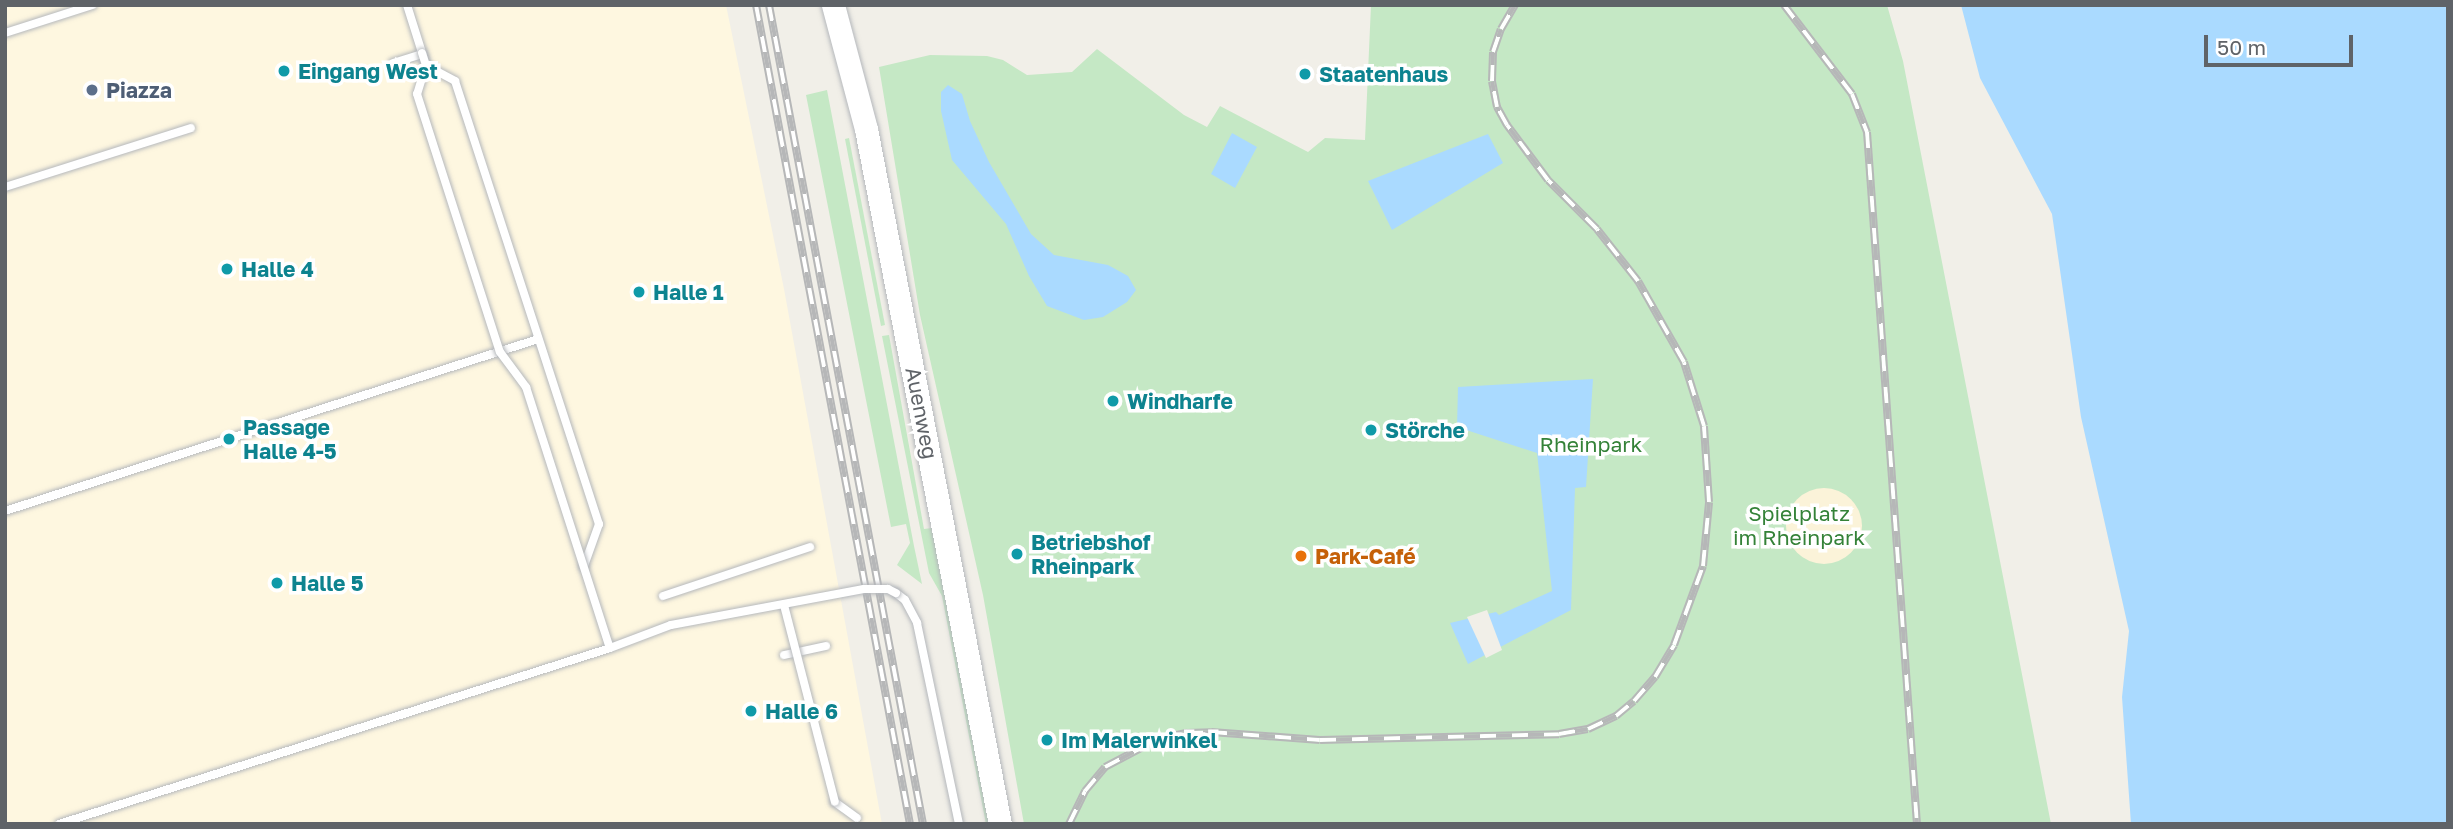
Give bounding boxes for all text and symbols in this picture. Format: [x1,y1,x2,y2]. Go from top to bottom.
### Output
scale bar [2208,21,2357,65]
text: 50 m [2217,34,2266,60]
place label: Eingang West [298,58,438,84]
place label: Staatenhaus [1319,61,1448,87]
marker: Eingang West [276,63,292,79]
marker: Staatenhaus [1297,66,1313,82]
place label: Piazza [106,77,172,103]
marker: Piazza [84,82,100,98]
place label: Halle 4 [241,256,314,282]
marker: Halle 4 [219,261,235,277]
place label: Halle 1 [653,279,724,305]
marker: Halle 1 [631,284,647,300]
street label: Auenweg [901,365,943,461]
place label: Windharfe [1127,388,1233,414]
marker: Windharfe [1105,393,1121,409]
place label: Passage Halle 4-5 [243,414,337,464]
place label: Störche [1385,417,1465,443]
marker: Störche [1363,422,1379,438]
marker: Passage Halle 4-5 [221,431,237,447]
park label: Rheinpark [1540,431,1642,457]
park label: Spielplatz im Rheinpark [1733,500,1865,550]
place label: Betriebshof Rheinpark [1031,529,1150,579]
place label: Park-Café [1315,543,1416,569]
marker: Betriebshof Rheinpark [1009,546,1025,562]
marker: Park-Café [1293,548,1309,564]
place label: Halle 5 [291,570,364,596]
marker: Halle 5 [269,575,285,591]
place label: Halle 6 [765,698,838,724]
marker: Halle 6 [743,703,759,719]
place label: Im Malerwinkel [1061,727,1218,753]
marker: Im Malerwinkel [1039,732,1055,748]

